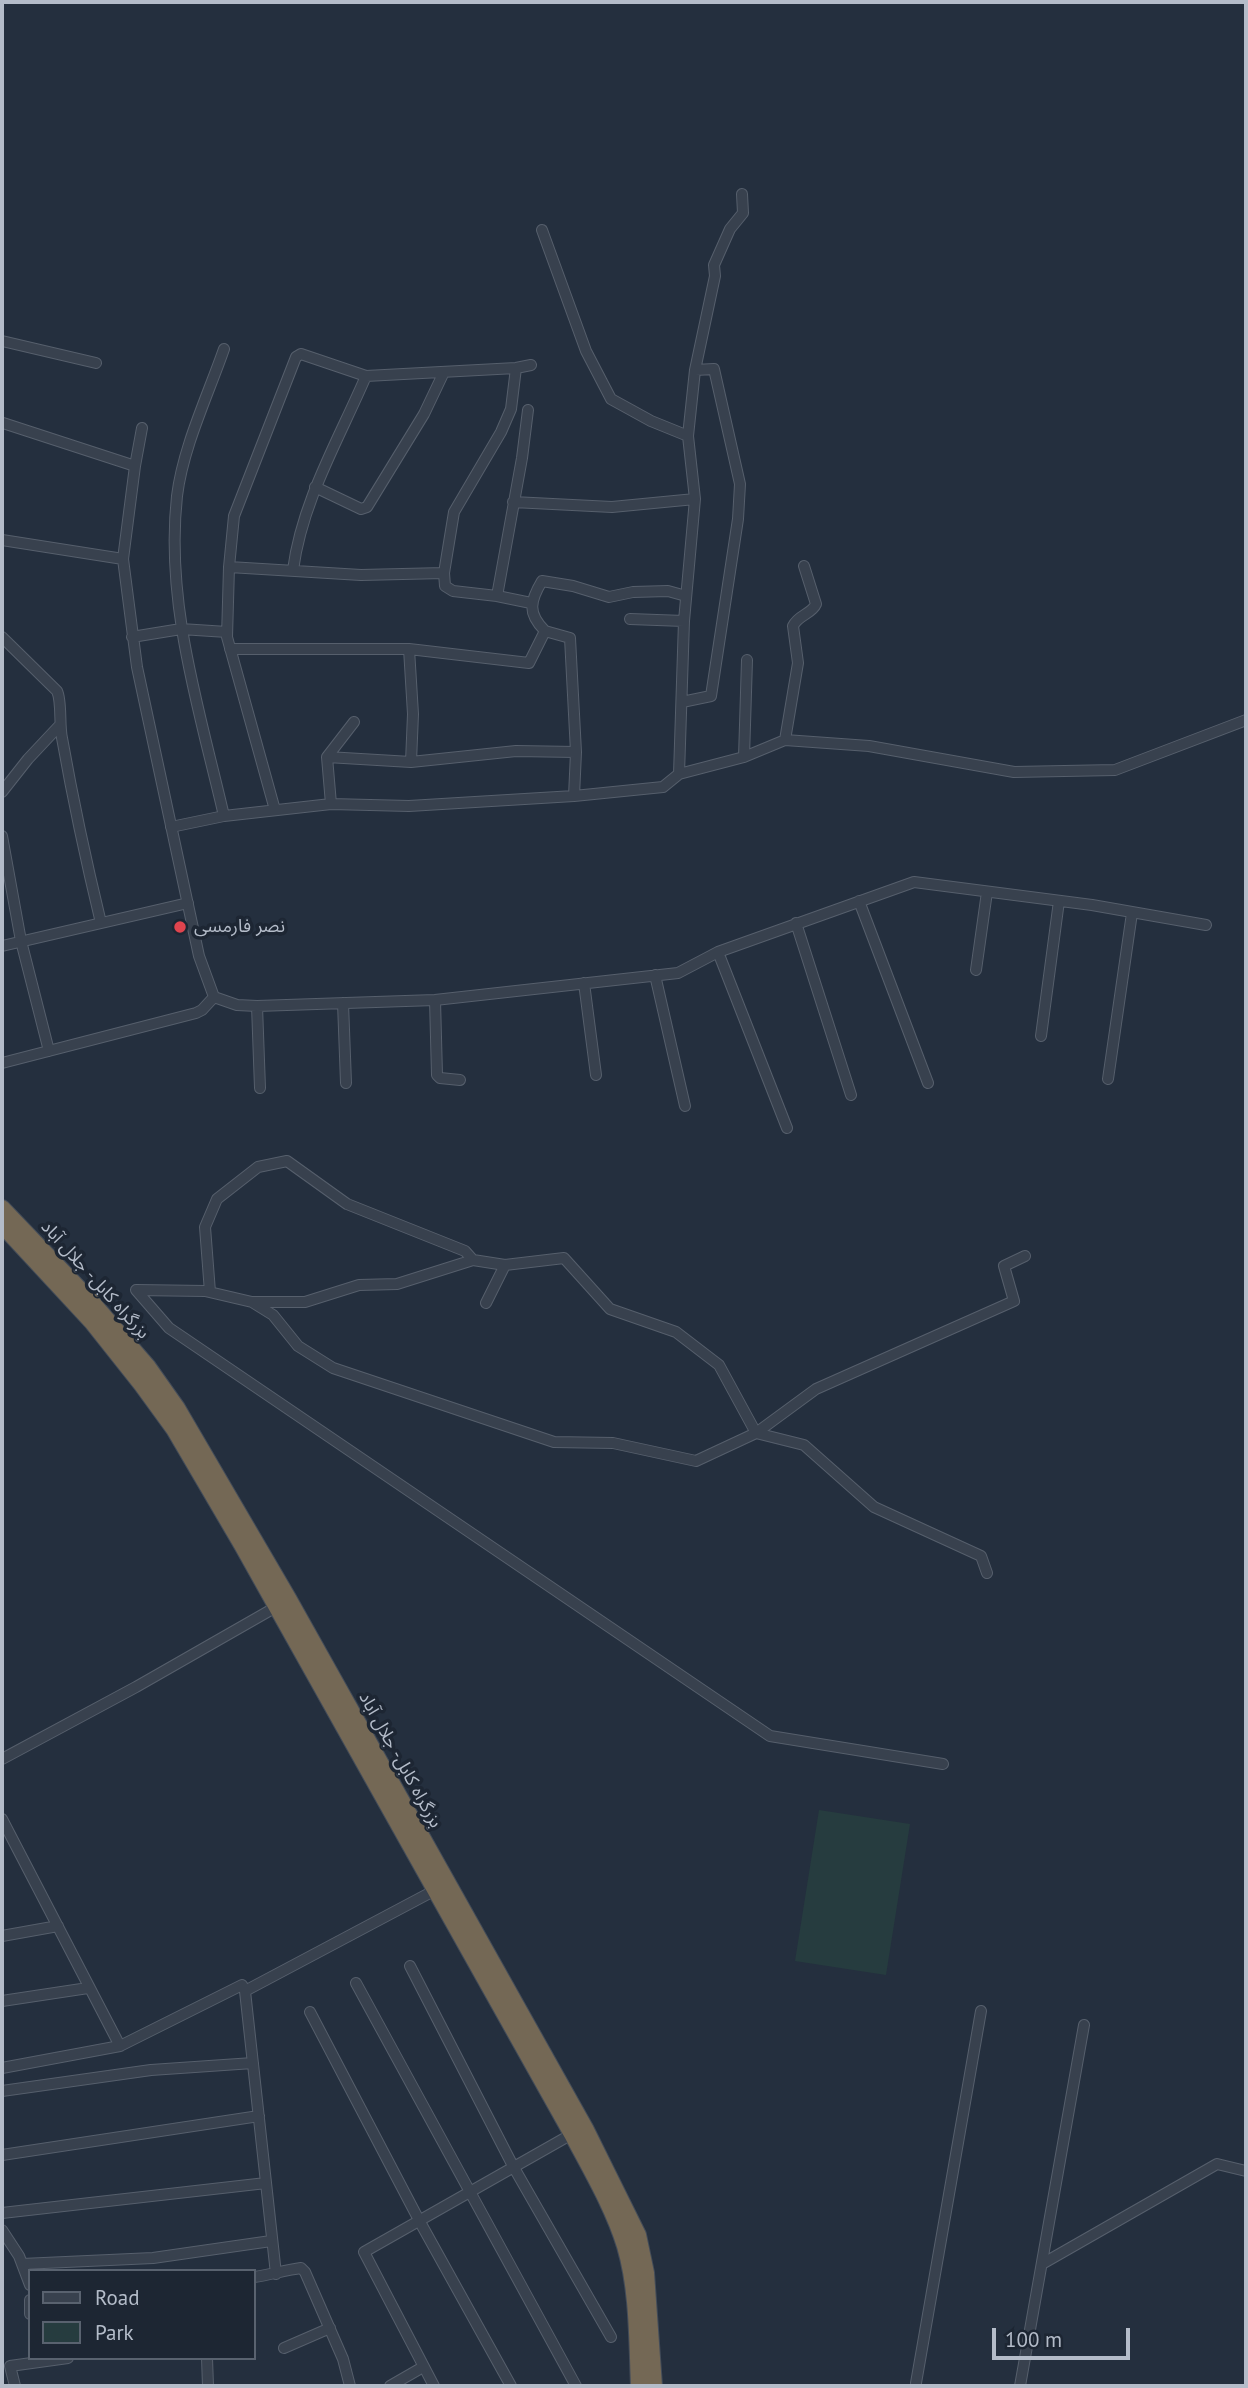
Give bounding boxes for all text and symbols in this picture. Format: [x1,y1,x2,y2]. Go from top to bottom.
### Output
place label: نصر فارمسی [194,916,285,938]
marker: نصر فارمسی [172,919,188,935]
street label: بزرگراه کابل- جلال آباد [36,1216,154,1344]
street label: بزرگراه کابل- جلال آباد [354,1688,446,1832]
legend [28,2269,256,2360]
text: Road [95,2284,139,2311]
scale bar [996,2314,1134,2358]
text: Park [95,2319,134,2346]
text: 100 m [1005,2326,1062,2353]

